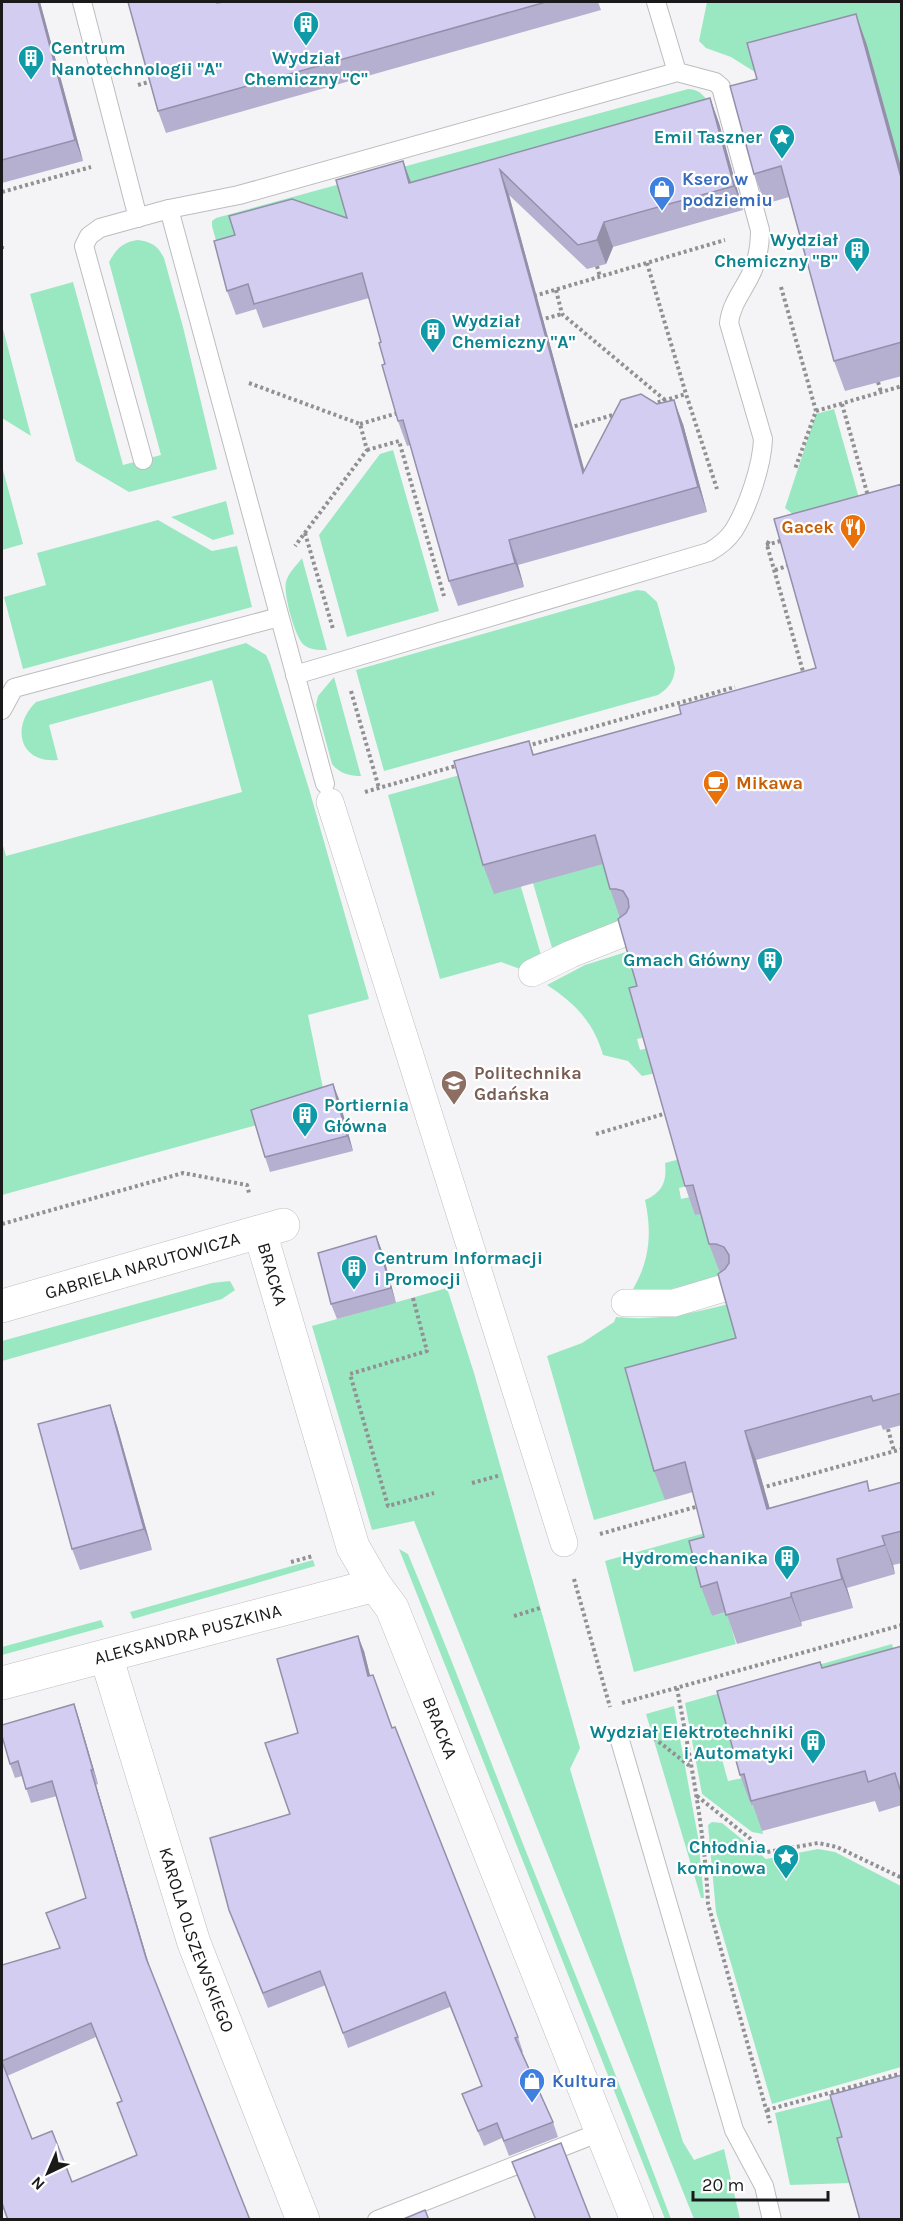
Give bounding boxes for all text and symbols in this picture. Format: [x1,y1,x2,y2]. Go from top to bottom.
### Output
building icon: Wydział Chemiczny "C" [291,9,321,47]
place label: Centrum Nanotechnologii "A" [51,37,222,80]
building icon: Centrum Nanotechnologii "A" [16,43,46,81]
place label: Wydział Chemiczny "C" [244,47,368,90]
place icon: Emil Taszner [767,122,797,160]
place label: Emil Taszner [654,126,762,148]
place label: Ksero w podziemiu [682,168,773,211]
shop icon: Ksero w podziemiu [647,174,677,212]
place label: Wydział Chemiczny "B" [714,229,839,272]
building icon: Wydział Chemiczny "B" [842,235,872,273]
place label: Wydział Chemiczny "A" [452,310,576,353]
building icon: Wydział Chemiczny "A" [418,316,448,354]
restaurant icon: Gacek [838,512,868,550]
place label: Gacek [782,516,834,538]
cafe icon: Mikawa [701,768,731,806]
place label: Mikawa [736,772,803,794]
building icon: Gmach Główny [755,945,785,983]
place label: Gmach Główny [623,949,750,971]
place label: Politechnika Gdańska [474,1062,582,1105]
school or university icon: Politechnika Gdańska [439,1068,469,1106]
place label: Portiernia Główna [324,1094,409,1137]
building icon: Portiernia Główna [290,1100,320,1138]
street label: GABRIELA NARUTOWICZA [42,1227,242,1304]
street label: BRACKA [253,1240,292,1308]
place label: Centrum Informacji i Promocji [374,1247,543,1290]
building icon: Centrum Informacji i Promocji [339,1253,369,1291]
building icon: Hydromechanika [772,1543,802,1581]
place label: Hydromechanika [622,1547,768,1569]
street label: ALEKSANDRA PUSZKINA [92,1599,284,1669]
street label: BRACKA [418,1694,462,1762]
place label: Wydział Elektrotechniki i Automatyki [590,1721,794,1764]
building icon: Wydział Elektrotechniki i Automatyki [798,1727,828,1765]
place label: Chłodnia kominowa [677,1836,766,1879]
place icon: Chłodnia kominowa [771,1842,801,1880]
street label: KAROLA OLSZEWSKIEGO [154,1844,239,2036]
shop icon: Kultura [517,2066,547,2104]
place label: Kultura [552,2070,617,2092]
north arrow [18,2143,78,2203]
scale bar [693,2164,828,2202]
text: N [27,2173,49,2194]
text: 20 m [702,2174,744,2196]

